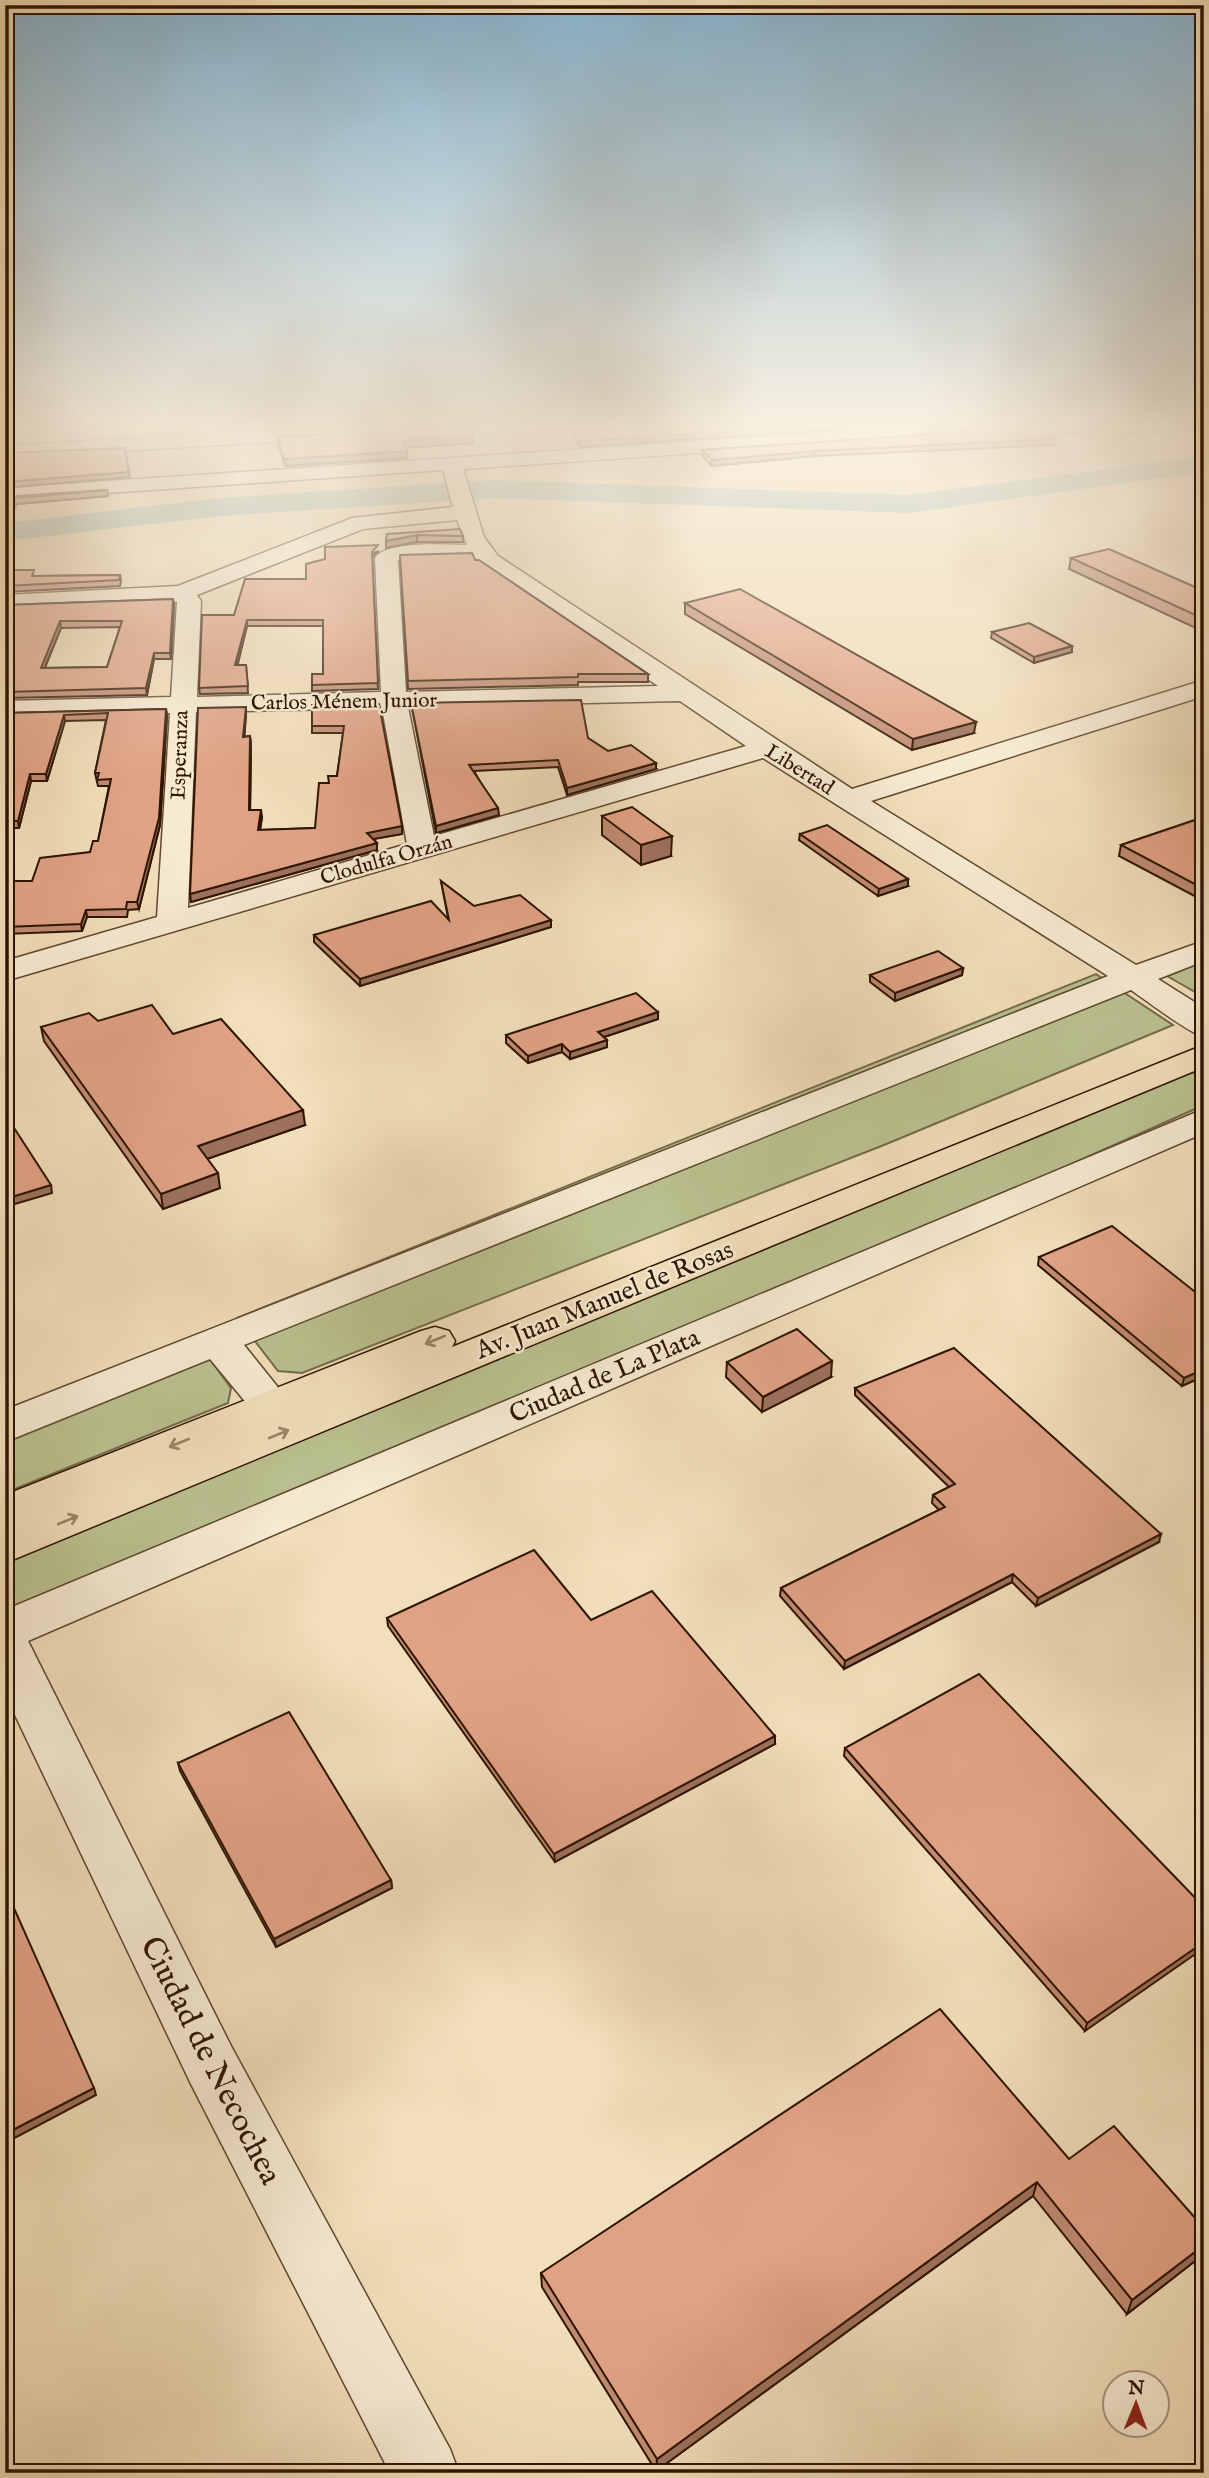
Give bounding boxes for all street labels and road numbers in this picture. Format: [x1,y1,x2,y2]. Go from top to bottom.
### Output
street label: Carlos Ménem Junior [251,687,438,718]
street label: Esperanza [165,709,196,800]
street label: Libertad [760,739,839,802]
street label: Clodulfa Orzán [317,829,456,892]
street label: Av. Juan Manuel de Rosas [470,1233,738,1368]
street label: Ciudad de La Plata [504,1321,706,1431]
street label: Ciudad de Necochea [130,1930,290,2192]

